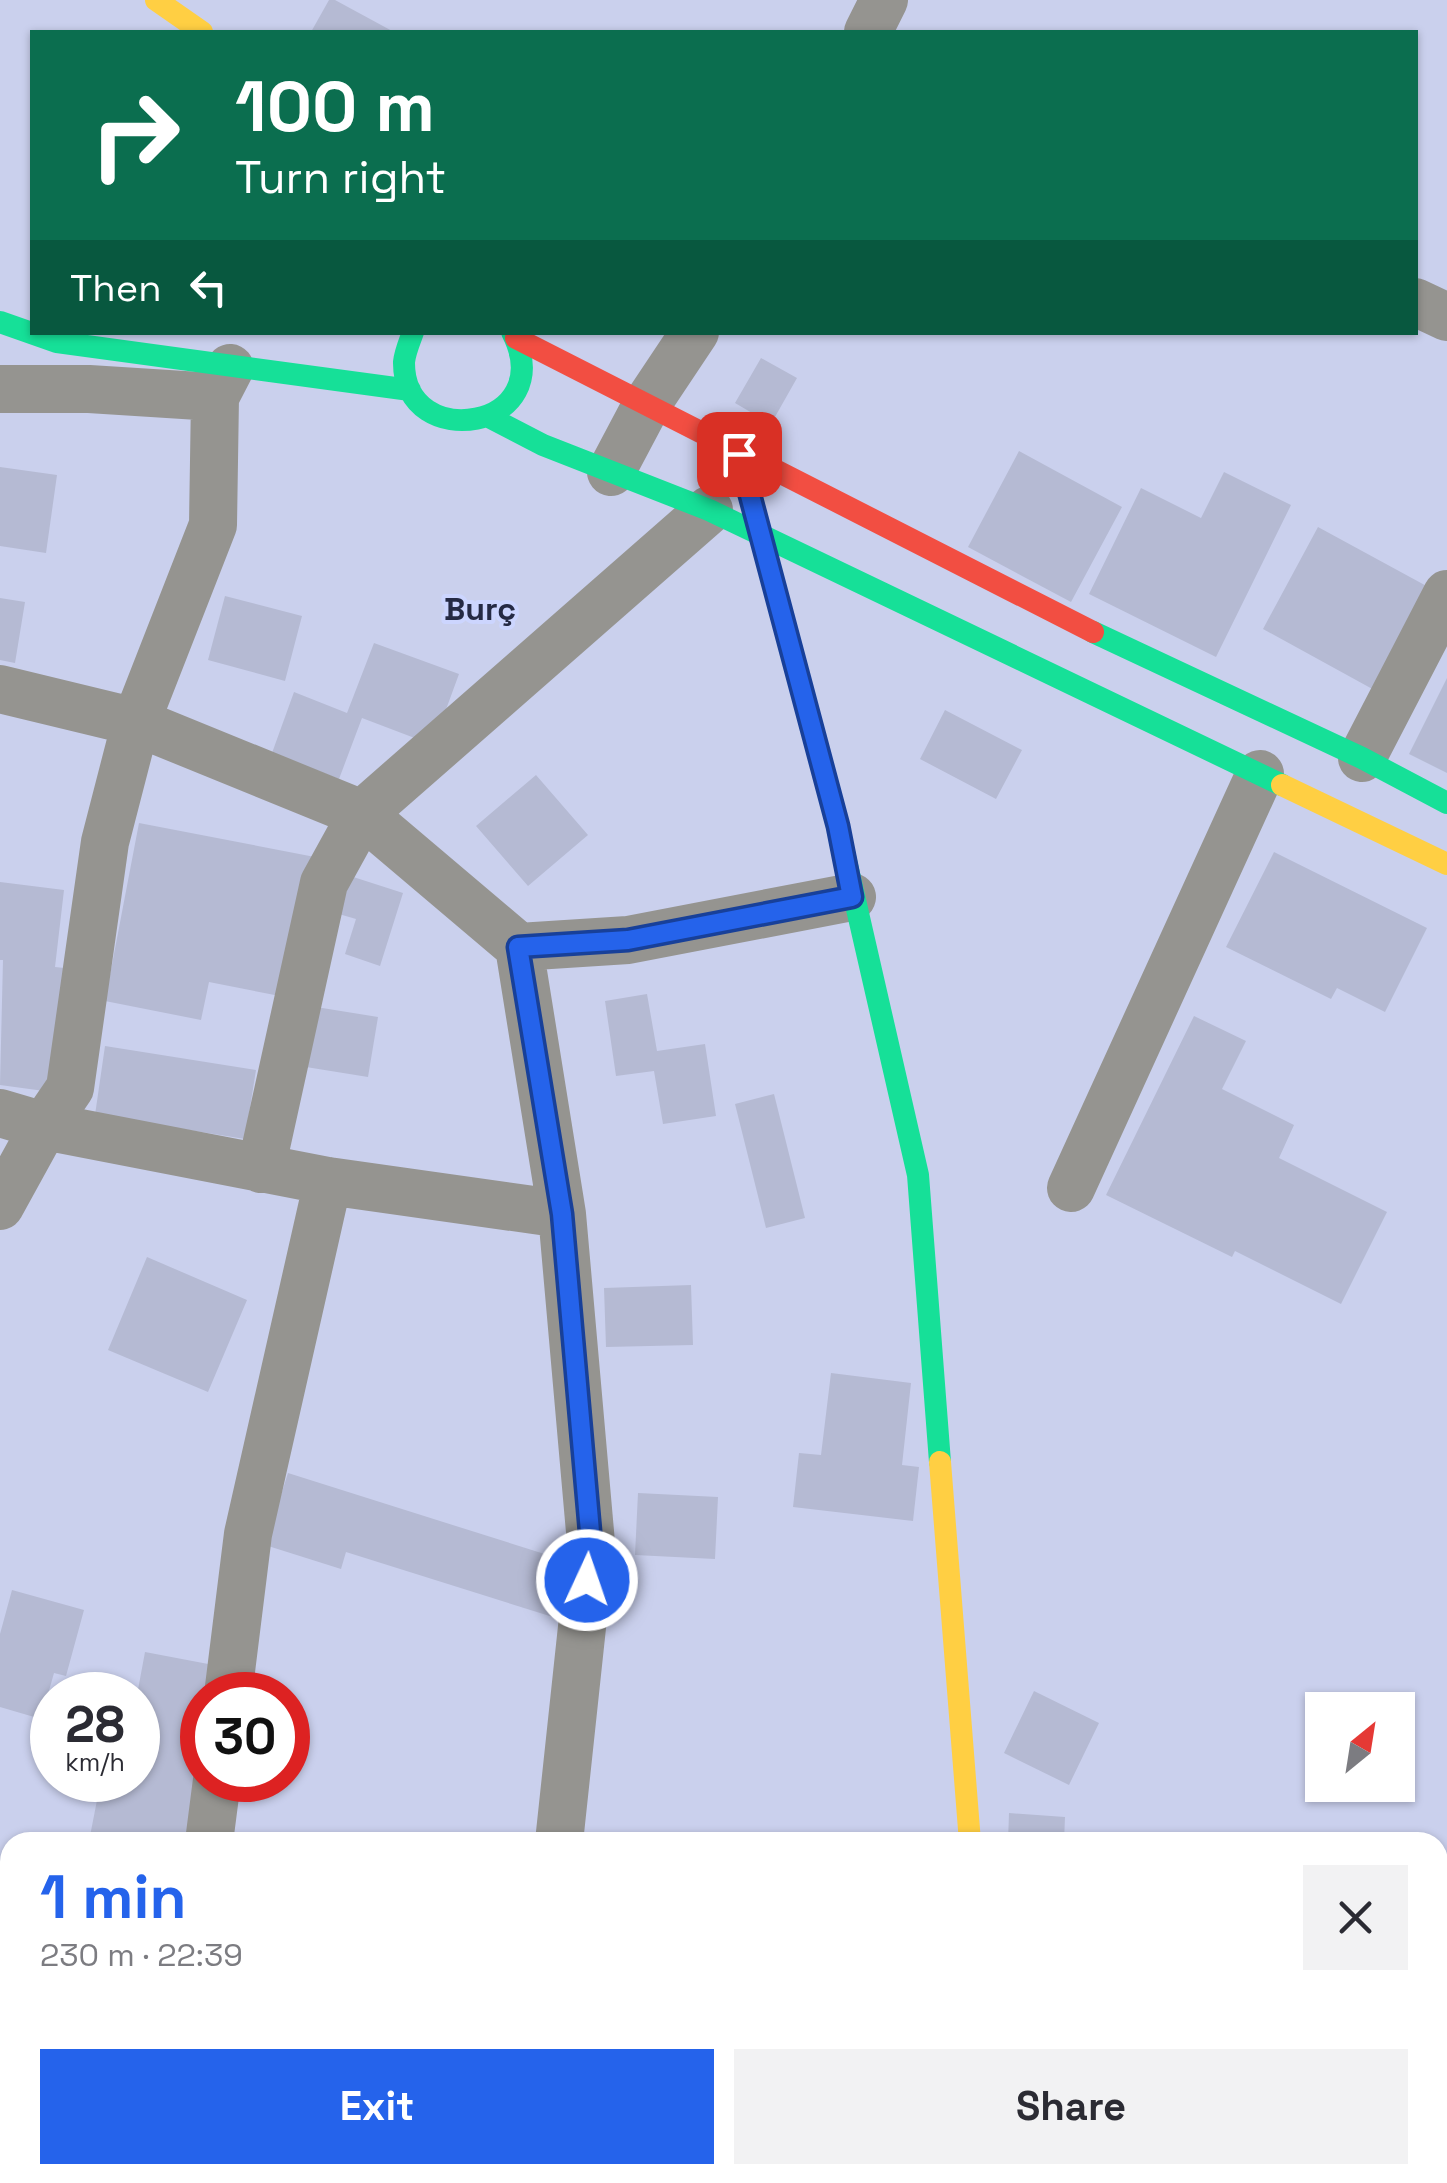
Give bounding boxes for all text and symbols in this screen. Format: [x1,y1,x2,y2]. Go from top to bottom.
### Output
text: 100 m [235,62,435,151]
icon: right [70,70,200,200]
text: Turn right [235,149,446,206]
icon: left [181,260,236,315]
text: Then [70,264,161,312]
pin [697,412,782,497]
icon: arrive [712,427,767,482]
district label: Burç [444,589,516,629]
position arrow [535,1528,639,1632]
speed limit sign: 30 [180,1672,310,1802]
north arrow [1305,1692,1415,1802]
map controls [1305,1692,1415,1802]
text: 28 [65,1693,125,1757]
text: km/h [65,1746,125,1778]
text: 1 min [40,1859,187,1936]
button: close [1303,1865,1408,1970]
text: 230 m · 22:39 [40,1935,243,1975]
button: Exit [40,2049,714,2164]
button: Share [734,2049,1408,2164]

